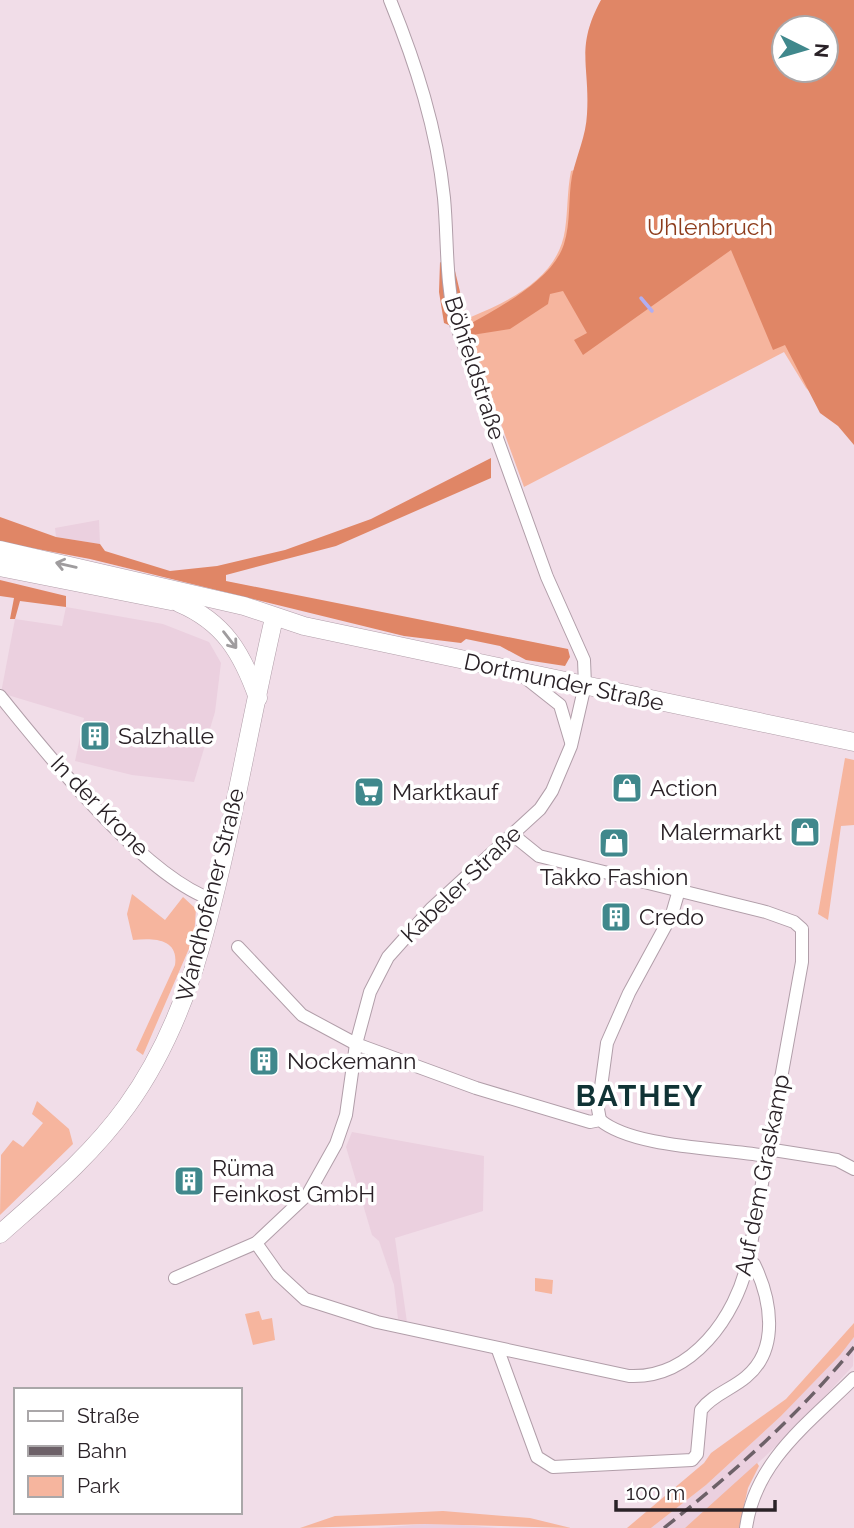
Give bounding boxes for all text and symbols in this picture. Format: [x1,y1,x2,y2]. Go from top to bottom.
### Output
north arrow [770,14,840,84]
text: N [810,42,834,59]
park label: Uhlenbruch [647,213,773,240]
street label: Böhfeldstraße [440,293,511,443]
one-way arrow [55,558,78,571]
one-way arrow [223,631,238,649]
street label: Dortmunder Straße [462,647,666,716]
building icon: Salzhalle [78,719,112,753]
place label: Salzhalle [118,722,214,749]
street label: In der Krone [46,750,155,862]
shop icon: Action [610,771,644,805]
place label: Action [650,774,718,801]
supermarket icon: Marktkauf [352,775,386,809]
place label: Marktkauf [392,778,500,805]
street label: Wandhofener Straße [170,785,249,1004]
shop icon: Malermarkt [788,815,822,849]
place label: Malermarkt [660,818,782,845]
street label: Kabeler Straße [395,820,526,948]
shop icon: Takko Fashion [597,826,631,860]
place label: Takko Fashion [540,863,688,890]
building icon: Credo [599,900,633,934]
place label: Credo [639,903,704,930]
building icon: Nockemann [247,1044,281,1078]
place label: Nockemann [287,1047,416,1074]
street label: Auf dem Graskamp [729,1072,794,1278]
district label: BATHEY [576,1078,704,1113]
place label: Rüma Feinkost GmbH [212,1154,375,1207]
building icon: Rüma Feinkost GmbH [172,1164,206,1198]
legend [14,1388,242,1514]
text: Straße [77,1403,139,1428]
text: Bahn [77,1438,127,1463]
scale bar [616,1468,775,1512]
text: Park [77,1473,120,1498]
text: 100 m [626,1480,685,1505]

